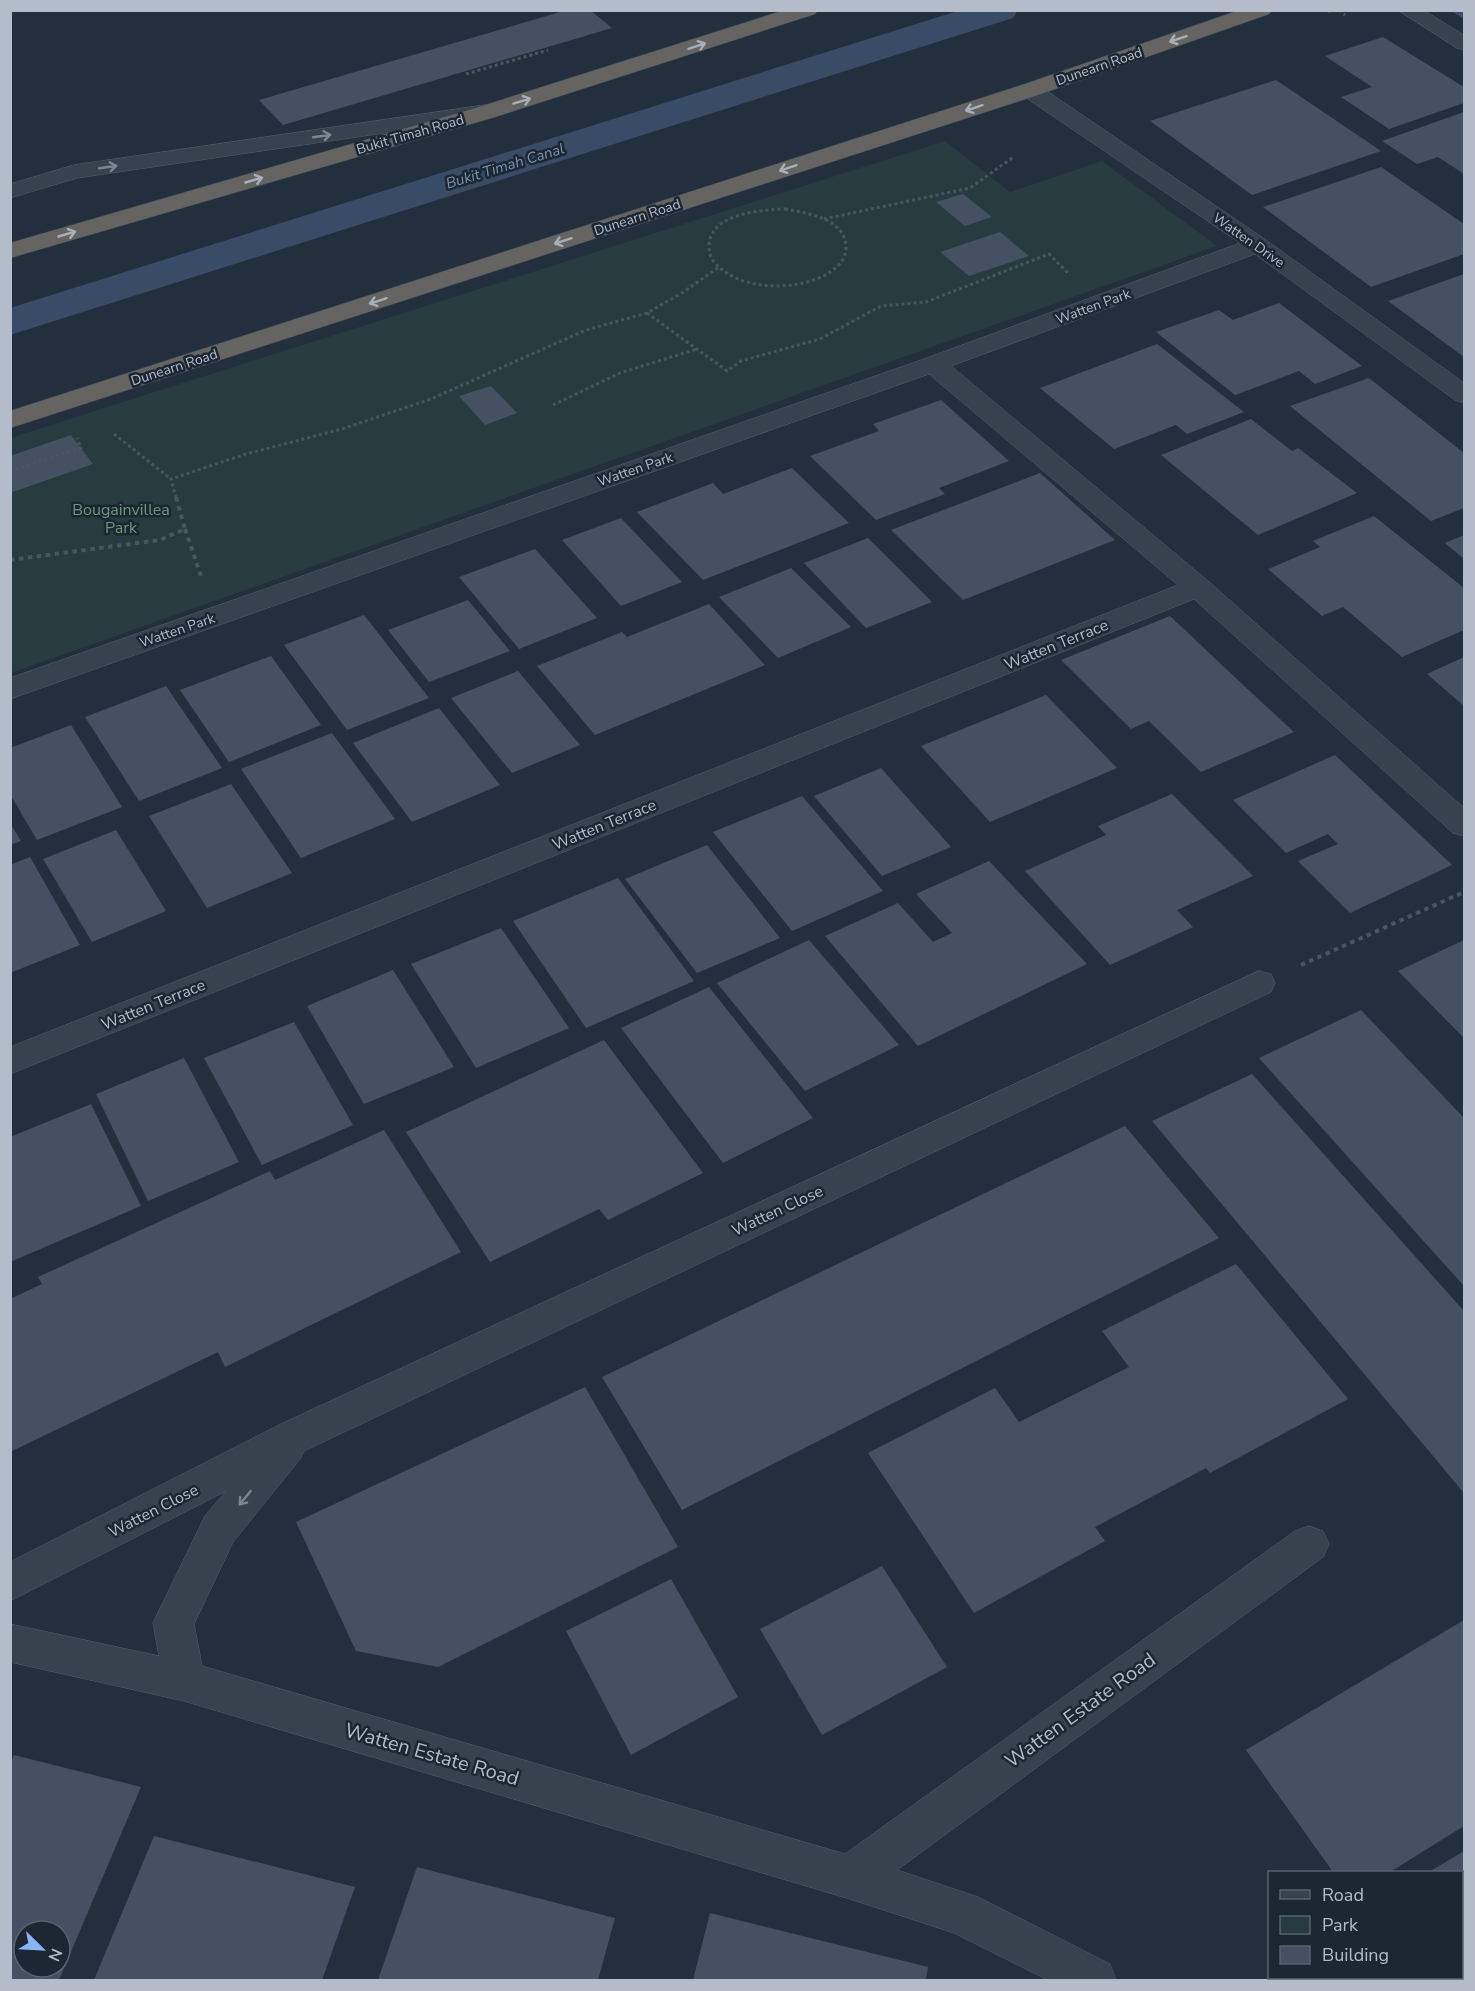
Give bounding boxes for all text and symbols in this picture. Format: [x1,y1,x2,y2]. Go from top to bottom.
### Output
one-way arrow [1169,34,1188,45]
one-way arrow [687,40,706,51]
street label: Dunearn Road [1053,43,1145,90]
one-way arrow [512,95,531,106]
one-way arrow [965,103,984,114]
street label: Bukit Timah Road [354,110,466,159]
one-way arrow [311,130,331,141]
water label: Bukit Timah Canal [443,138,567,194]
one-way arrow [97,161,117,172]
one-way arrow [779,163,798,174]
one-way arrow [244,174,263,185]
street label: Dunearn Road [591,195,683,240]
street label: Watten Drive [1209,209,1288,272]
one-way arrow [57,228,76,239]
one-way arrow [554,236,573,247]
street label: Watten Park [1053,284,1134,329]
one-way arrow [368,296,387,307]
street label: Dunearn Road [128,345,220,390]
street label: Watten Park [595,447,676,491]
park label: Bougainvillea Park [72,499,170,539]
street label: Watten Park [137,608,218,652]
street label: Watten Terrace [1001,614,1112,676]
street label: Watten Terrace [549,794,660,856]
street label: Watten Terrace [98,974,209,1036]
street label: Watten Close [728,1180,827,1242]
street label: Watten Close [105,1479,202,1543]
one-way arrow [238,1490,251,1506]
street label: Watten Estate Road [1000,1647,1161,1774]
street label: Watten Estate Road [342,1717,522,1792]
legend [1268,1871,1463,1979]
text: Road [1322,1883,1364,1907]
text: Park [1322,1913,1359,1937]
north arrow [12,1919,72,1979]
text: Building [1322,1943,1389,1967]
text: N [42,1945,67,1965]

